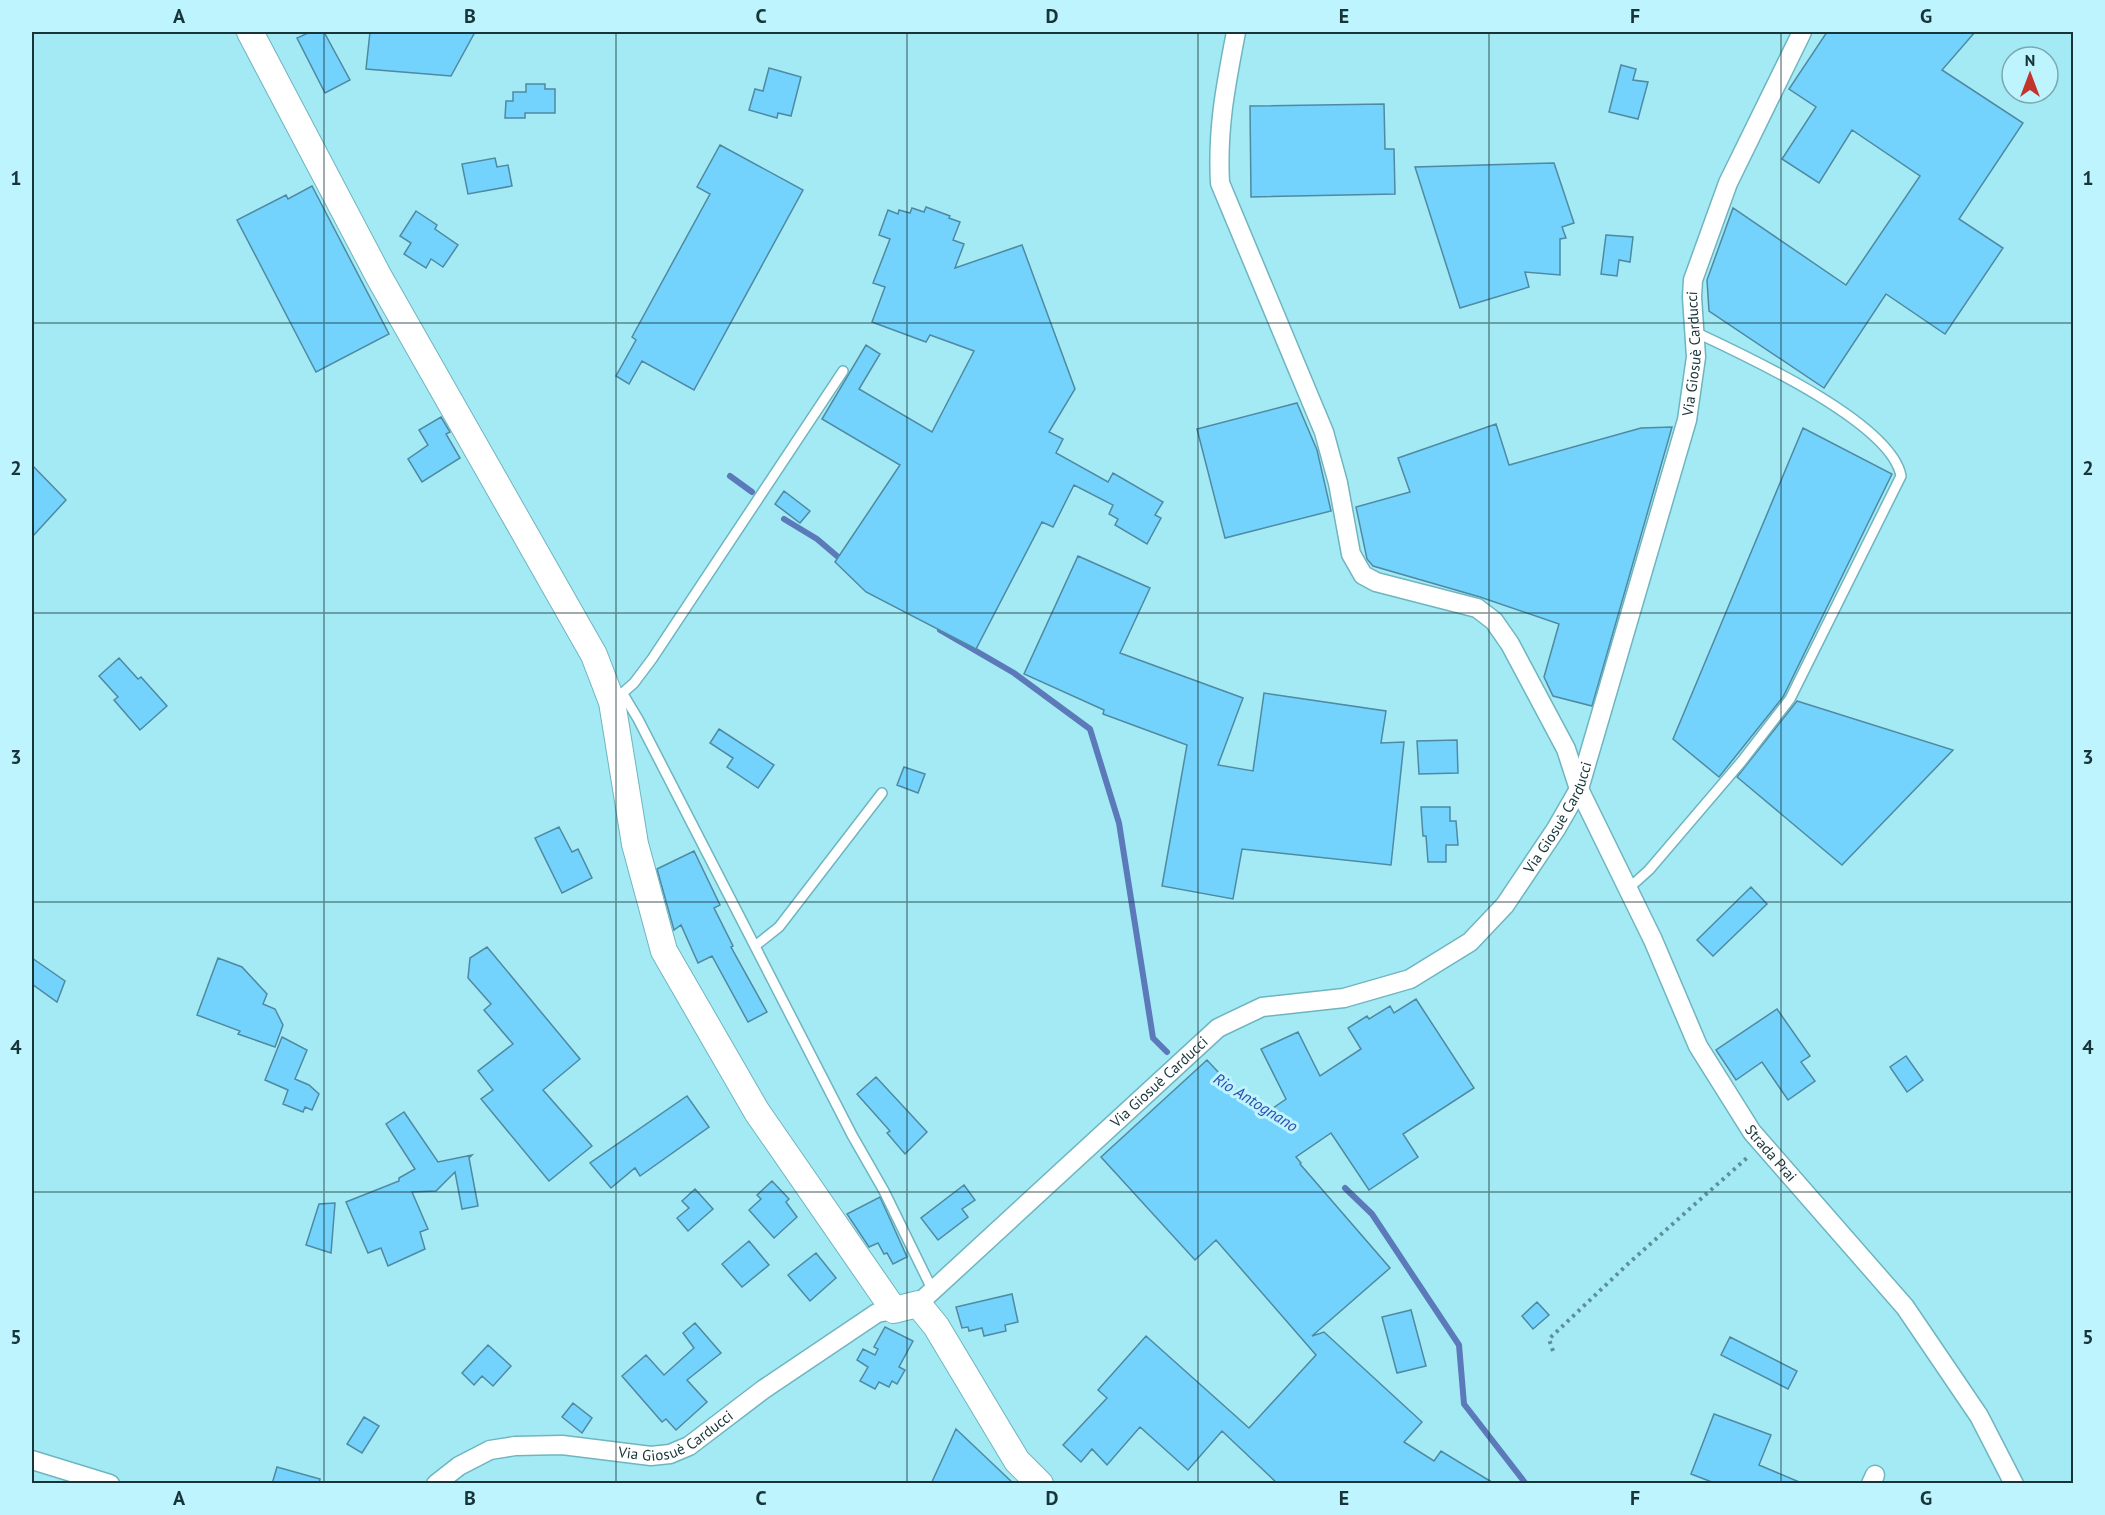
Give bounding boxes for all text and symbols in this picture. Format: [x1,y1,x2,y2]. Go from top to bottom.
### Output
text: A [173,3,186,29]
text: B [464,3,476,29]
text: C [755,3,767,29]
text: D [1046,3,1059,29]
text: E [1339,3,1349,29]
text: F [1630,3,1640,29]
text: G [1920,3,1932,29]
north arrow [2000,45,2060,105]
text: N [2025,50,2035,70]
text: 1 [10,165,22,191]
text: 1 [2082,165,2094,191]
street label: Via Giosuè Carducci [1678,291,1705,418]
text: 2 [10,455,22,481]
text: 2 [2082,455,2094,481]
text: 3 [10,744,22,770]
text: 3 [2082,744,2094,770]
street label: Via Giosuè Carducci [1519,759,1596,877]
street label: Via Giosuè Carducci [1106,1032,1212,1132]
text: 4 [10,1034,22,1060]
text: 4 [2082,1034,2094,1060]
water label: Rio Antognano [1210,1068,1302,1136]
street label: Strada Prai [1741,1121,1801,1185]
text: 5 [10,1324,22,1350]
text: 5 [2082,1324,2094,1350]
street label: Via Giosuè Carducci [616,1406,737,1465]
text: A [173,1485,186,1511]
text: B [464,1485,476,1511]
text: C [755,1485,767,1511]
text: D [1046,1485,1059,1511]
text: E [1339,1485,1349,1511]
text: F [1630,1485,1640,1511]
text: G [1920,1485,1932,1511]

